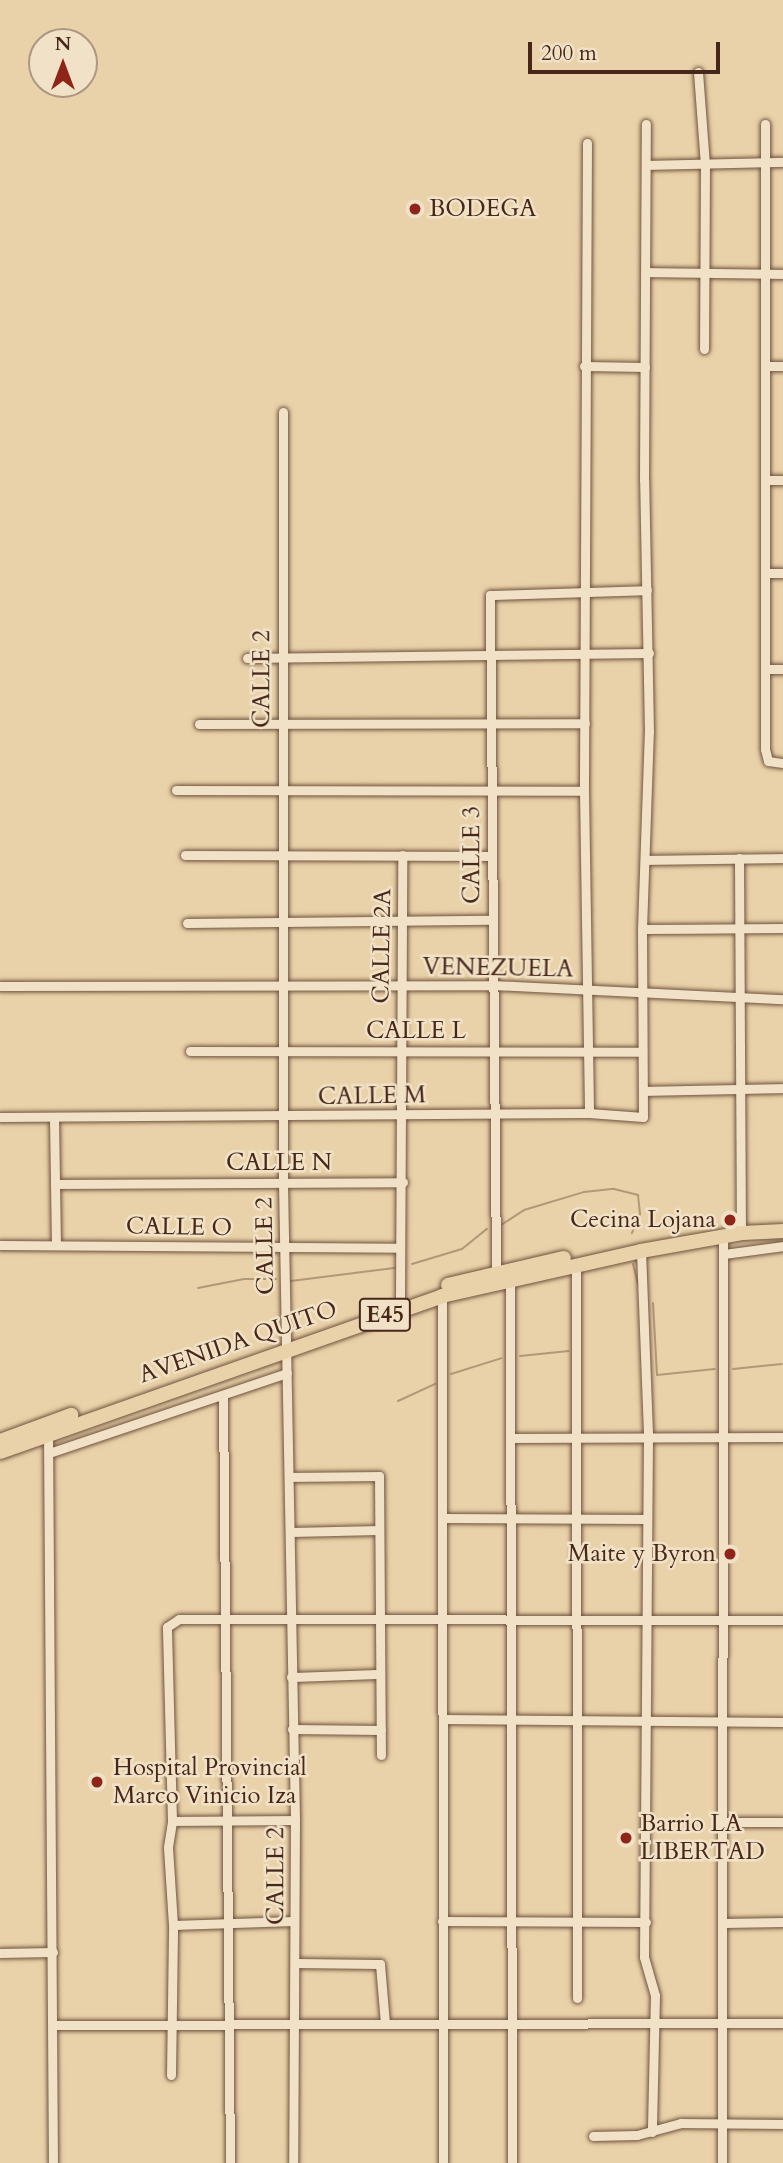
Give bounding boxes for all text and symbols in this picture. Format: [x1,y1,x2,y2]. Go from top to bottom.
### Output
north arrow [28,28,98,98]
scale bar [531,28,724,72]
text: N [55,31,71,57]
text: 200 m [541,39,597,68]
place label: BODEGA [429,195,536,223]
marker: BODEGA [407,201,423,217]
street label: CALLE 2 [248,630,276,728]
street label: CALLE 3 [458,806,486,904]
street label: CALLE 2A [367,888,397,1004]
street label: VENEZUELA [422,952,574,984]
street label: CALLE L [366,1017,466,1045]
street label: CALLE M [318,1081,426,1111]
street label: CALLE N [226,1149,332,1177]
street label: CALLE 2 [250,1197,280,1295]
place label: Cecina Lojana [570,1206,716,1234]
street label: CALLE O [126,1212,232,1242]
marker: Cecina Lojana [722,1212,738,1228]
street label: AVENIDA QUITO [135,1295,341,1389]
road number: E45 [359,1296,411,1334]
place label: Maite y Byron [568,1540,716,1568]
marker: Maite y Byron [722,1546,738,1562]
place label: Hospital Provincial Marco Vinicio Iza [113,1754,307,1810]
marker: Hospital Provincial Marco Vinicio Iza [87,1772,107,1792]
place label: Barrio LA LIBERTAD [640,1810,765,1866]
street label: CALLE 2 [262,1827,290,1925]
marker: Barrio LA LIBERTAD [618,1830,634,1846]

